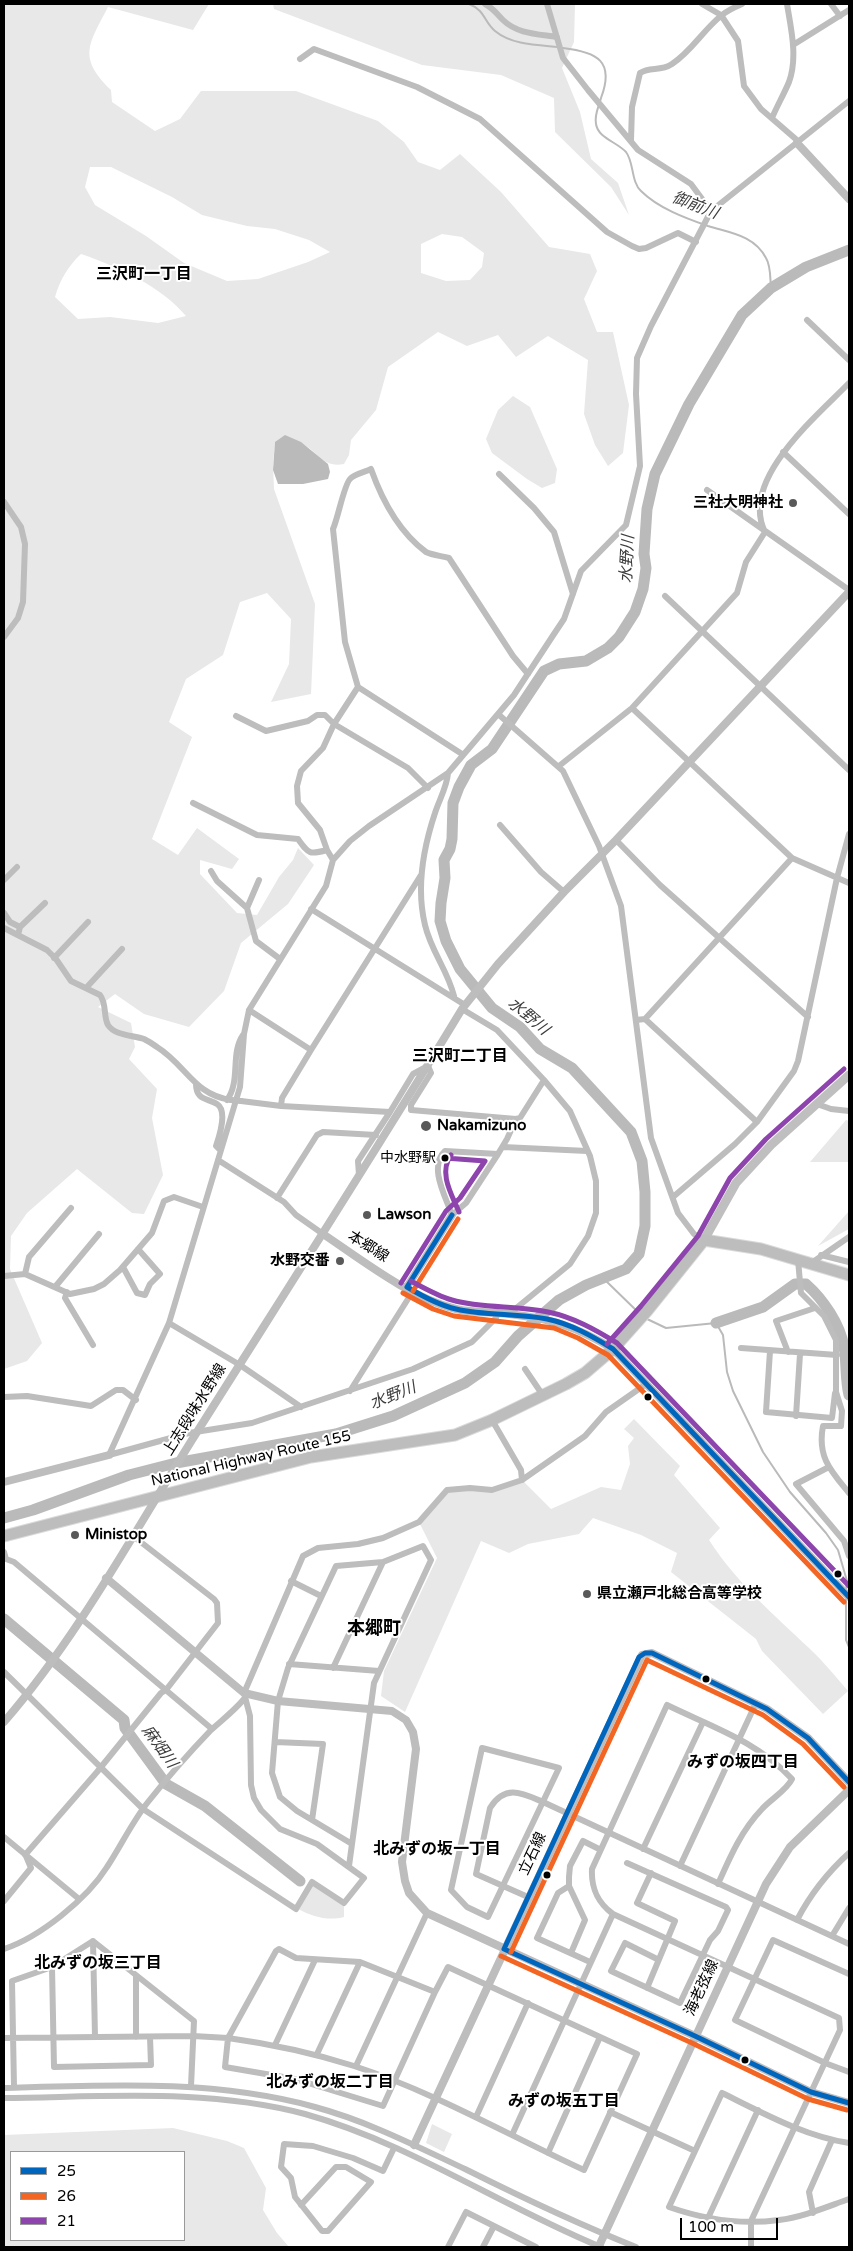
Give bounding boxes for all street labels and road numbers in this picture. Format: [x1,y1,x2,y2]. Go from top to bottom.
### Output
street label: 本郷線 [344,1227,392,1267]
street label: 上志段味水野線 [160,1361,230,1459]
street label: National Highway Route 155 [149,1427,353,1491]
street label: 立石線 [515,1830,551,1878]
street label: 海老弦線 [681,1957,723,2019]

